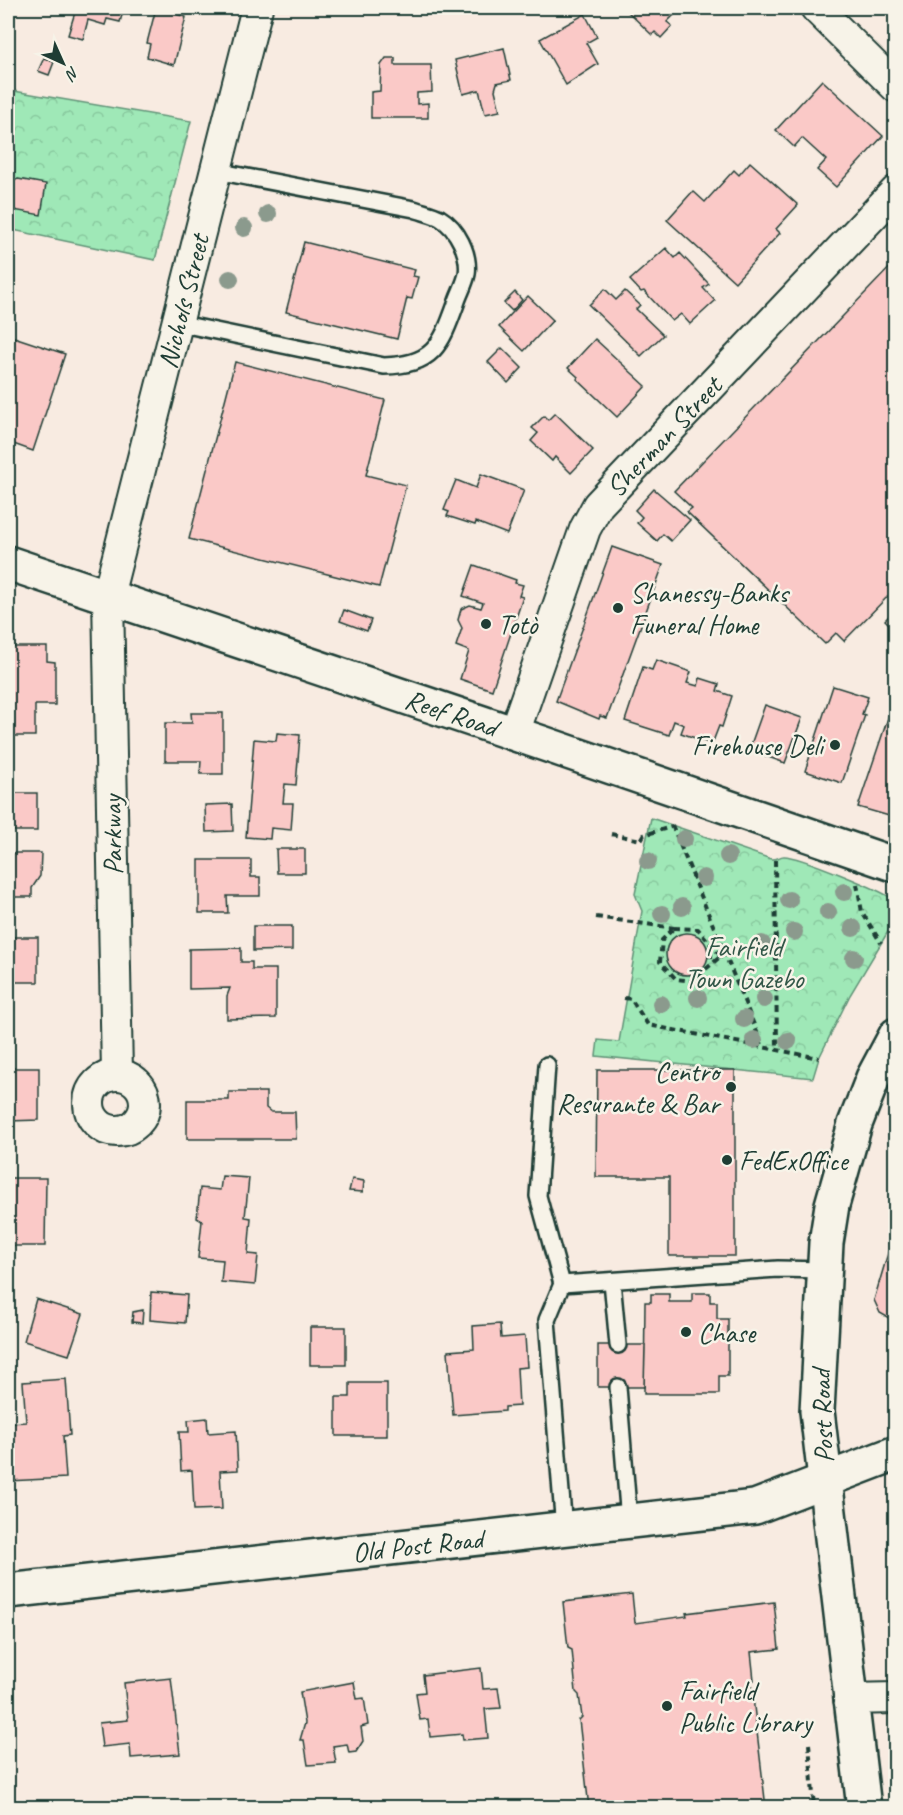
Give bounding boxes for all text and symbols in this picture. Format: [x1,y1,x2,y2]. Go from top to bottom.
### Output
north arrow [33,33,93,93]
text: N [60,62,83,86]
street label: Nichols Street [149,228,217,372]
street label: Sherman Street [598,367,730,504]
place label: Shanessy-Banks Funeral Home [630,575,790,642]
marker: Shanessy-Banks Funeral Home [611,601,625,615]
place label: Totò [498,607,539,642]
marker: Totò [479,617,493,631]
street label: Reef Road [401,681,506,746]
place label: Firehouse Deli [692,728,827,763]
marker: Firehouse Deli [828,738,842,752]
street label: Parkway [94,792,130,875]
park label: Fairfield Town Gazebo [685,929,806,996]
place label: Centro Resurante & Bar [556,1054,722,1121]
marker: Centro Resurante & Bar [724,1080,738,1094]
place label: FedExOffice [739,1143,849,1178]
marker: FedExOffice [720,1153,734,1167]
place label: Chase [698,1315,757,1350]
marker: Chase [679,1325,693,1339]
street label: Post Road [803,1364,841,1464]
street label: Old Post Road [350,1520,488,1570]
place label: Fairfield Public Library [679,1673,814,1740]
marker: Fairfield Public Library [660,1699,674,1713]

